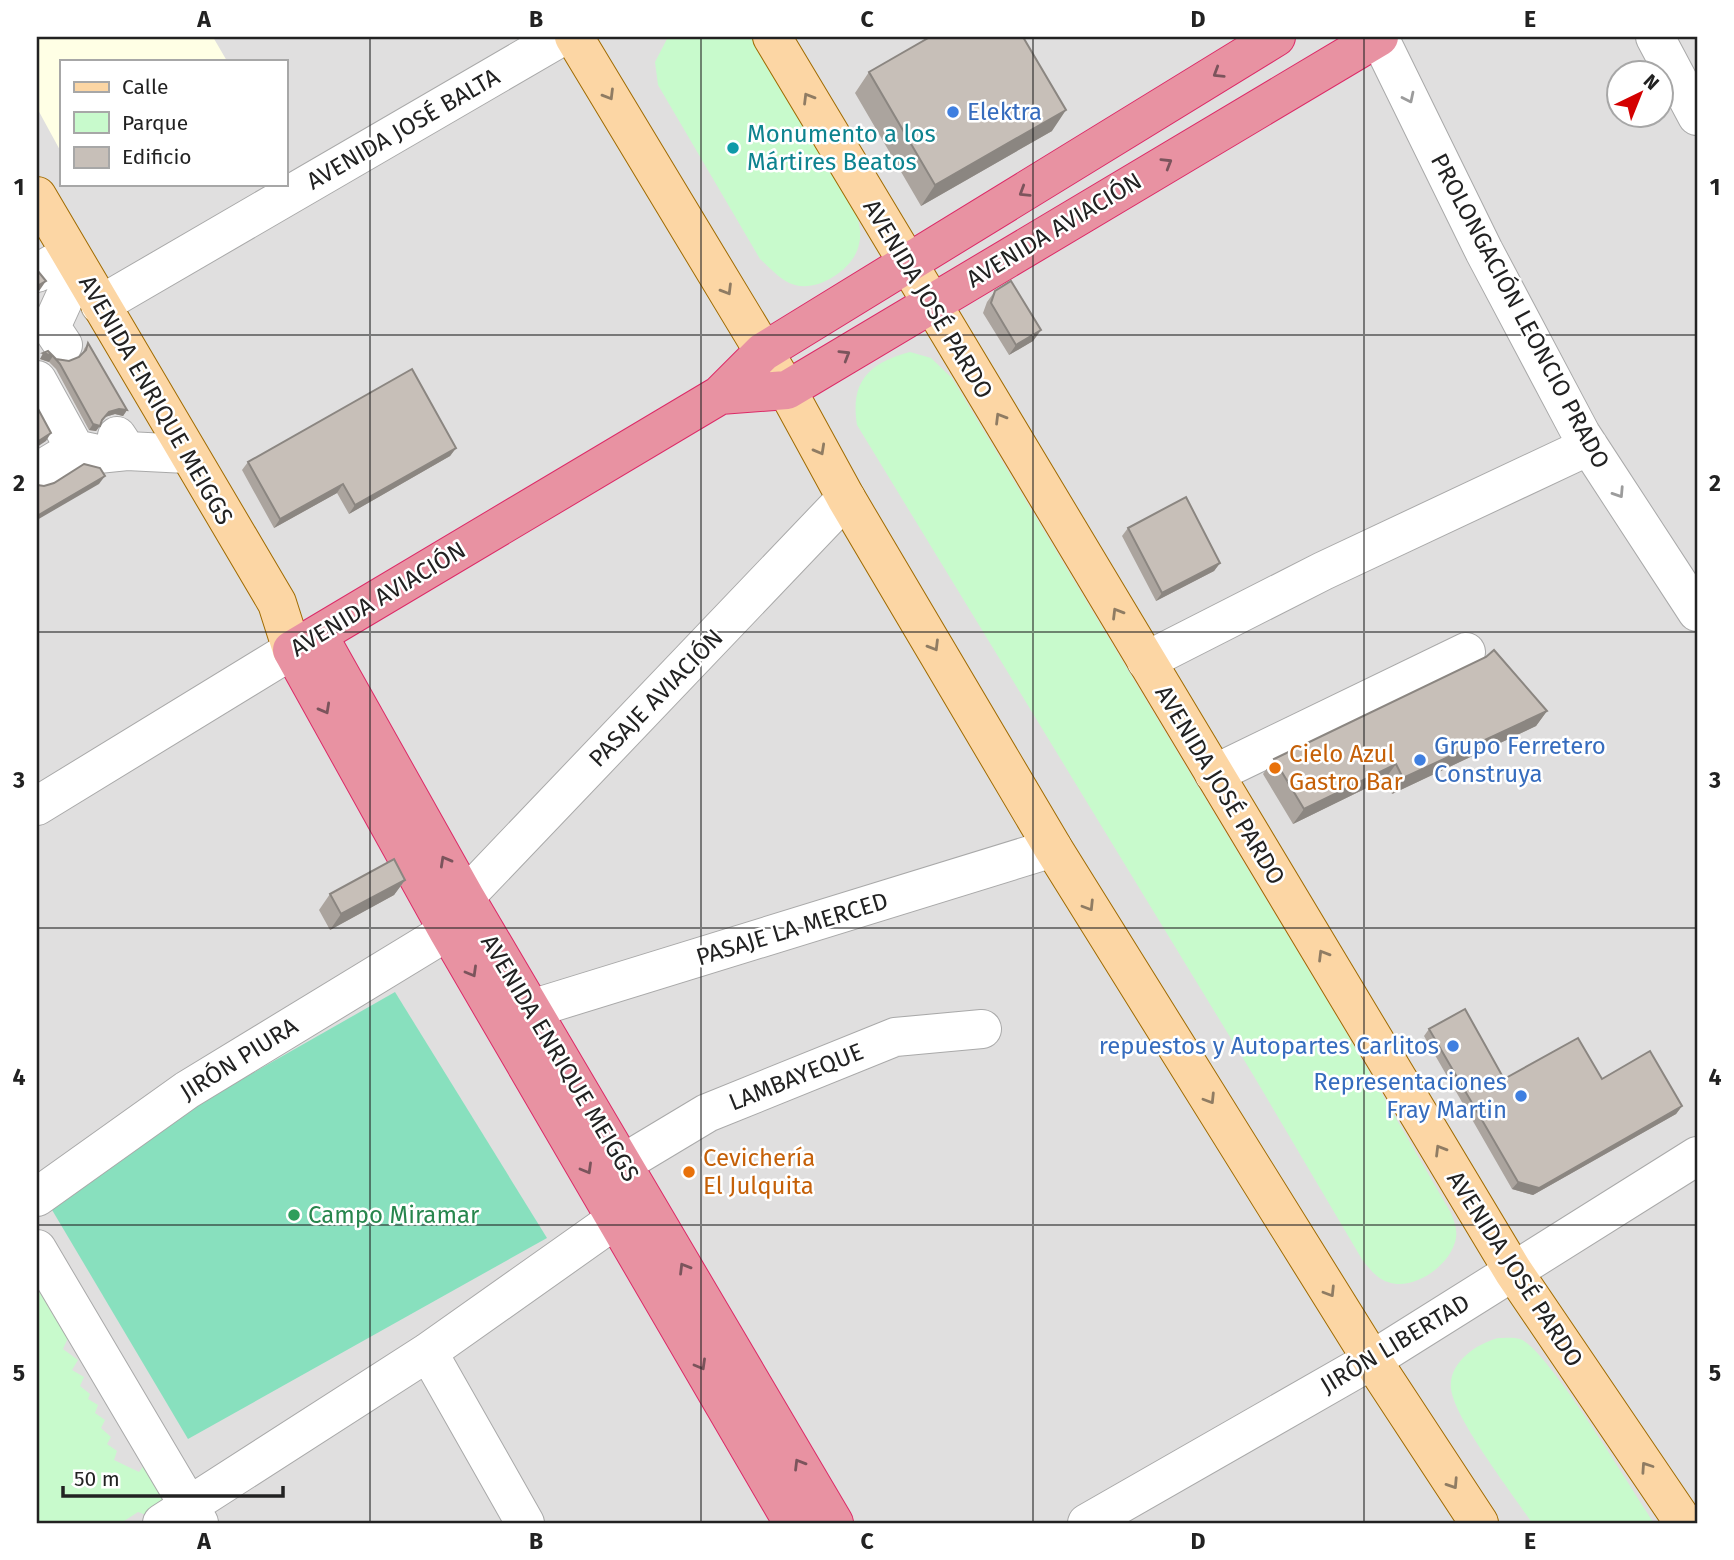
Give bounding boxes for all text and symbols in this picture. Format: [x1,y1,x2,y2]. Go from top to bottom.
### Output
text: A [196,5,211,33]
text: B [529,5,543,33]
text: C [860,5,874,33]
text: D [1191,5,1206,33]
text: E [1524,5,1536,33]
legend [60,60,287,186]
north arrow [1604,60,1674,130]
street label: AVENIDA JOSÉ BALTA [301,61,504,196]
one-way arrow [1212,64,1225,77]
text: N [1639,69,1664,95]
text: Calle [122,74,168,100]
one-way arrow [601,88,614,101]
one-way arrow [1401,91,1415,103]
one-way arrow [804,93,817,106]
place label: Elektra [967,98,1042,126]
marker: Elektra [945,104,961,120]
text: Parque [122,110,188,136]
place label: Monumento a los Mártires Beatos [747,120,936,176]
marker: Monumento a los Mártires Beatos [725,140,741,156]
text: Edificio [122,144,192,170]
street label: PROLONGACIÓN LEONCIO PRADO [1425,148,1616,473]
one-way arrow [1159,158,1172,171]
street label: AVENIDA AVIACIÓN [961,166,1147,293]
text: 1 [14,173,24,201]
text: 1 [1710,173,1720,201]
one-way arrow [1019,183,1032,196]
street label: AVENIDA JOSÉ PARDO [857,194,999,404]
street label: AVENIDA ENRIQUE MEIGGS [73,271,239,529]
one-way arrow [718,283,731,296]
one-way arrow [838,350,851,363]
one-way arrow [995,412,1008,425]
one-way arrow [812,442,825,455]
text: 2 [13,469,25,497]
text: 2 [1709,469,1721,497]
one-way arrow [1611,486,1624,499]
street label: AVENIDA AVIACIÓN [285,535,471,662]
one-way arrow [1112,607,1125,620]
street label: PASAJE AVIACIÓN [583,623,729,773]
one-way arrow [926,639,939,652]
street label: AVENIDA JOSÉ PARDO [1149,680,1291,890]
one-way arrow [317,702,330,715]
place label: Grupo Ferretero Construya [1434,732,1606,788]
place label: Cielo Azul Gastro Bar [1289,740,1403,796]
marker: Grupo Ferretero Construya [1412,752,1428,768]
marker: Cielo Azul Gastro Bar [1267,760,1283,776]
text: 3 [12,766,25,794]
text: 3 [1708,766,1721,794]
one-way arrow [440,856,453,868]
street label: PASAJE LA MERCED [693,887,891,971]
one-way arrow [1081,899,1094,912]
street label: AVENIDA ENRIQUE MEIGGS [475,930,645,1186]
one-way arrow [1318,949,1331,962]
one-way arrow [464,965,477,978]
street label: JIRÓN PIURA [175,1011,303,1106]
place label: repuestos y Autopartes Carlitos [1099,1032,1439,1060]
street label: LAMBAYEQUE [725,1037,867,1117]
marker: repuestos y Autopartes Carlitos [1445,1038,1461,1054]
text: 4 [13,1063,26,1091]
text: 4 [1709,1063,1722,1091]
place label: Representaciones Fray Martin [1313,1068,1507,1124]
marker: Representaciones Fray Martin [1513,1088,1529,1104]
one-way arrow [1201,1092,1214,1105]
place label: Cevichería El Julquita [703,1144,815,1200]
one-way arrow [1435,1144,1448,1157]
one-way arrow [578,1161,591,1174]
marker: Cevichería El Julquita [681,1164,697,1180]
street label: AVENIDA JOSÉ PARDO [1441,1165,1590,1372]
place label: Campo Miramar [308,1201,480,1229]
marker: Campo Miramar [286,1207,302,1223]
one-way arrow [679,1263,692,1276]
one-way arrow [1321,1285,1334,1298]
street label: JIRÓN LIBERTAD [1315,1288,1475,1400]
one-way arrow [693,1358,706,1371]
text: 5 [13,1359,25,1387]
text: 5 [1709,1359,1721,1387]
scale bar [63,1455,284,1499]
one-way arrow [795,1459,808,1472]
one-way arrow [1642,1462,1654,1475]
text: 50 m [74,1466,120,1492]
one-way arrow [1445,1476,1458,1489]
text: A [196,1527,211,1555]
text: B [529,1527,543,1555]
text: C [860,1527,874,1555]
text: D [1191,1527,1206,1555]
text: E [1524,1527,1536,1555]

